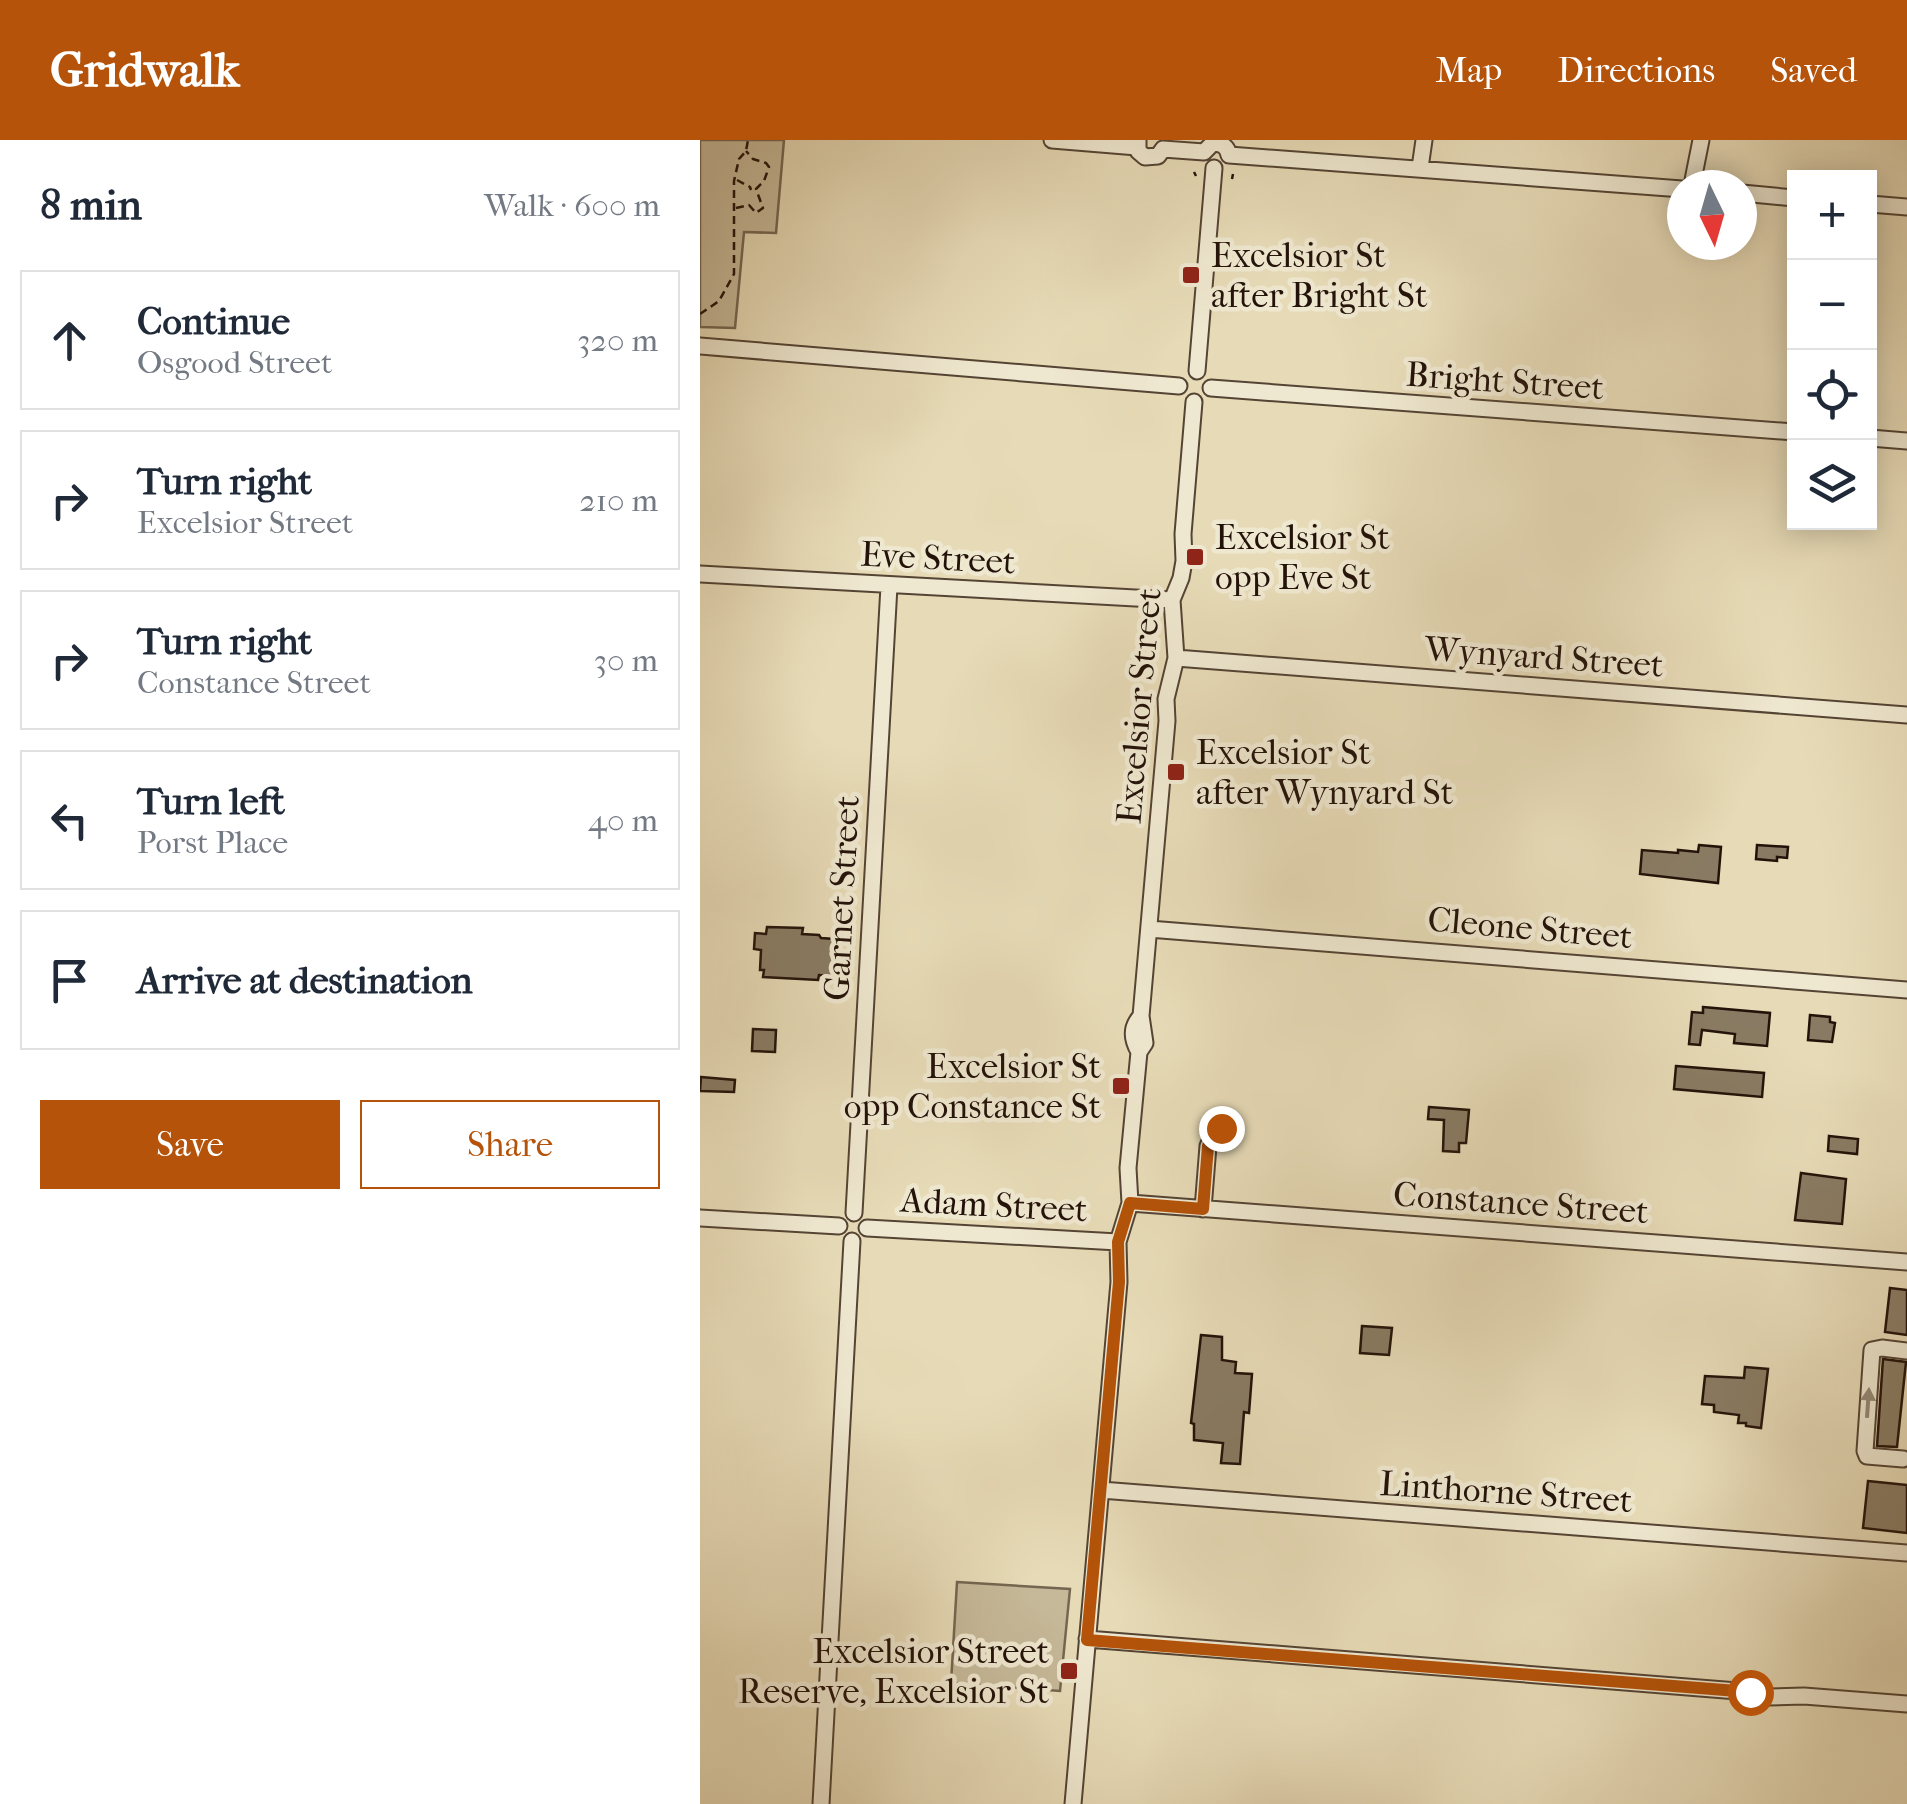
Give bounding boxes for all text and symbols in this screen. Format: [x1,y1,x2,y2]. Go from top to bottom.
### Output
text: Gridwalk [50,42,239,98]
text: Map [1435,50,1502,91]
text: Directions [1557,50,1715,91]
text: Saved [1770,50,1857,91]
north arrow [1667,170,1757,260]
map controls [1787,170,1877,530]
button: + [1787,170,1877,260]
text: 8 min [40,181,142,230]
text: Walk · 600 m [484,187,660,224]
place label: Excelsior St after Bright St [1211,235,1428,316]
button: − [1787,260,1877,350]
marker: Excelsior St after Bright St [1180,264,1202,286]
text: Continue [137,299,290,344]
icon: ahead [42,313,97,368]
text: 320 m [577,322,658,359]
text: Osgood Street [137,344,332,381]
button: locate [1787,350,1877,440]
street label: Bright Street [1405,354,1606,408]
button: layers [1787,440,1877,530]
text: Turn right [137,459,312,504]
icon: right [42,473,97,528]
text: 210 m [579,482,658,519]
text: Excelsior Street [137,504,353,541]
place label: Excelsior St opp Eve St [1215,517,1390,598]
street label: Eve Street [860,533,1017,583]
marker: Excelsior St opp Eve St [1184,546,1206,568]
street label: Excelsior Street [1108,586,1170,826]
text: Turn right [137,619,312,664]
street label: Wynyard Street [1422,628,1665,686]
icon: right [42,633,97,688]
text: 30 m [594,642,658,679]
text: Constance Street [137,664,371,701]
place label: Excelsior St after Wynyard St [1196,732,1454,813]
marker: Excelsior St after Wynyard St [1165,761,1187,783]
text: Turn left [137,779,285,824]
icon: left [42,793,97,848]
street label: Garnet Street [816,794,868,1002]
text: 40 m [588,802,658,839]
text: Porst Place [137,824,288,861]
street label: Cleone Street [1426,899,1634,957]
icon: arrive [42,953,97,1008]
text: Arrive at destination [137,958,473,1003]
place label: Excelsior St opp Constance St [844,1046,1102,1127]
marker: Excelsior St opp Constance St [1110,1075,1132,1097]
button: Save [40,1100,340,1189]
button: Share [360,1100,660,1189]
route end [1199,1106,1245,1152]
street label: Constance Street [1392,1174,1651,1232]
street label: Adam Street [898,1180,1089,1230]
one-way arrow [1860,1387,1876,1419]
street label: Linthorne Street [1378,1463,1634,1521]
place label: Excelsior Street Reserve, Excelsior St [738,1631,1050,1712]
marker: Excelsior Street Reserve, Excelsior St [1058,1660,1080,1682]
route start [1728,1670,1774,1716]

